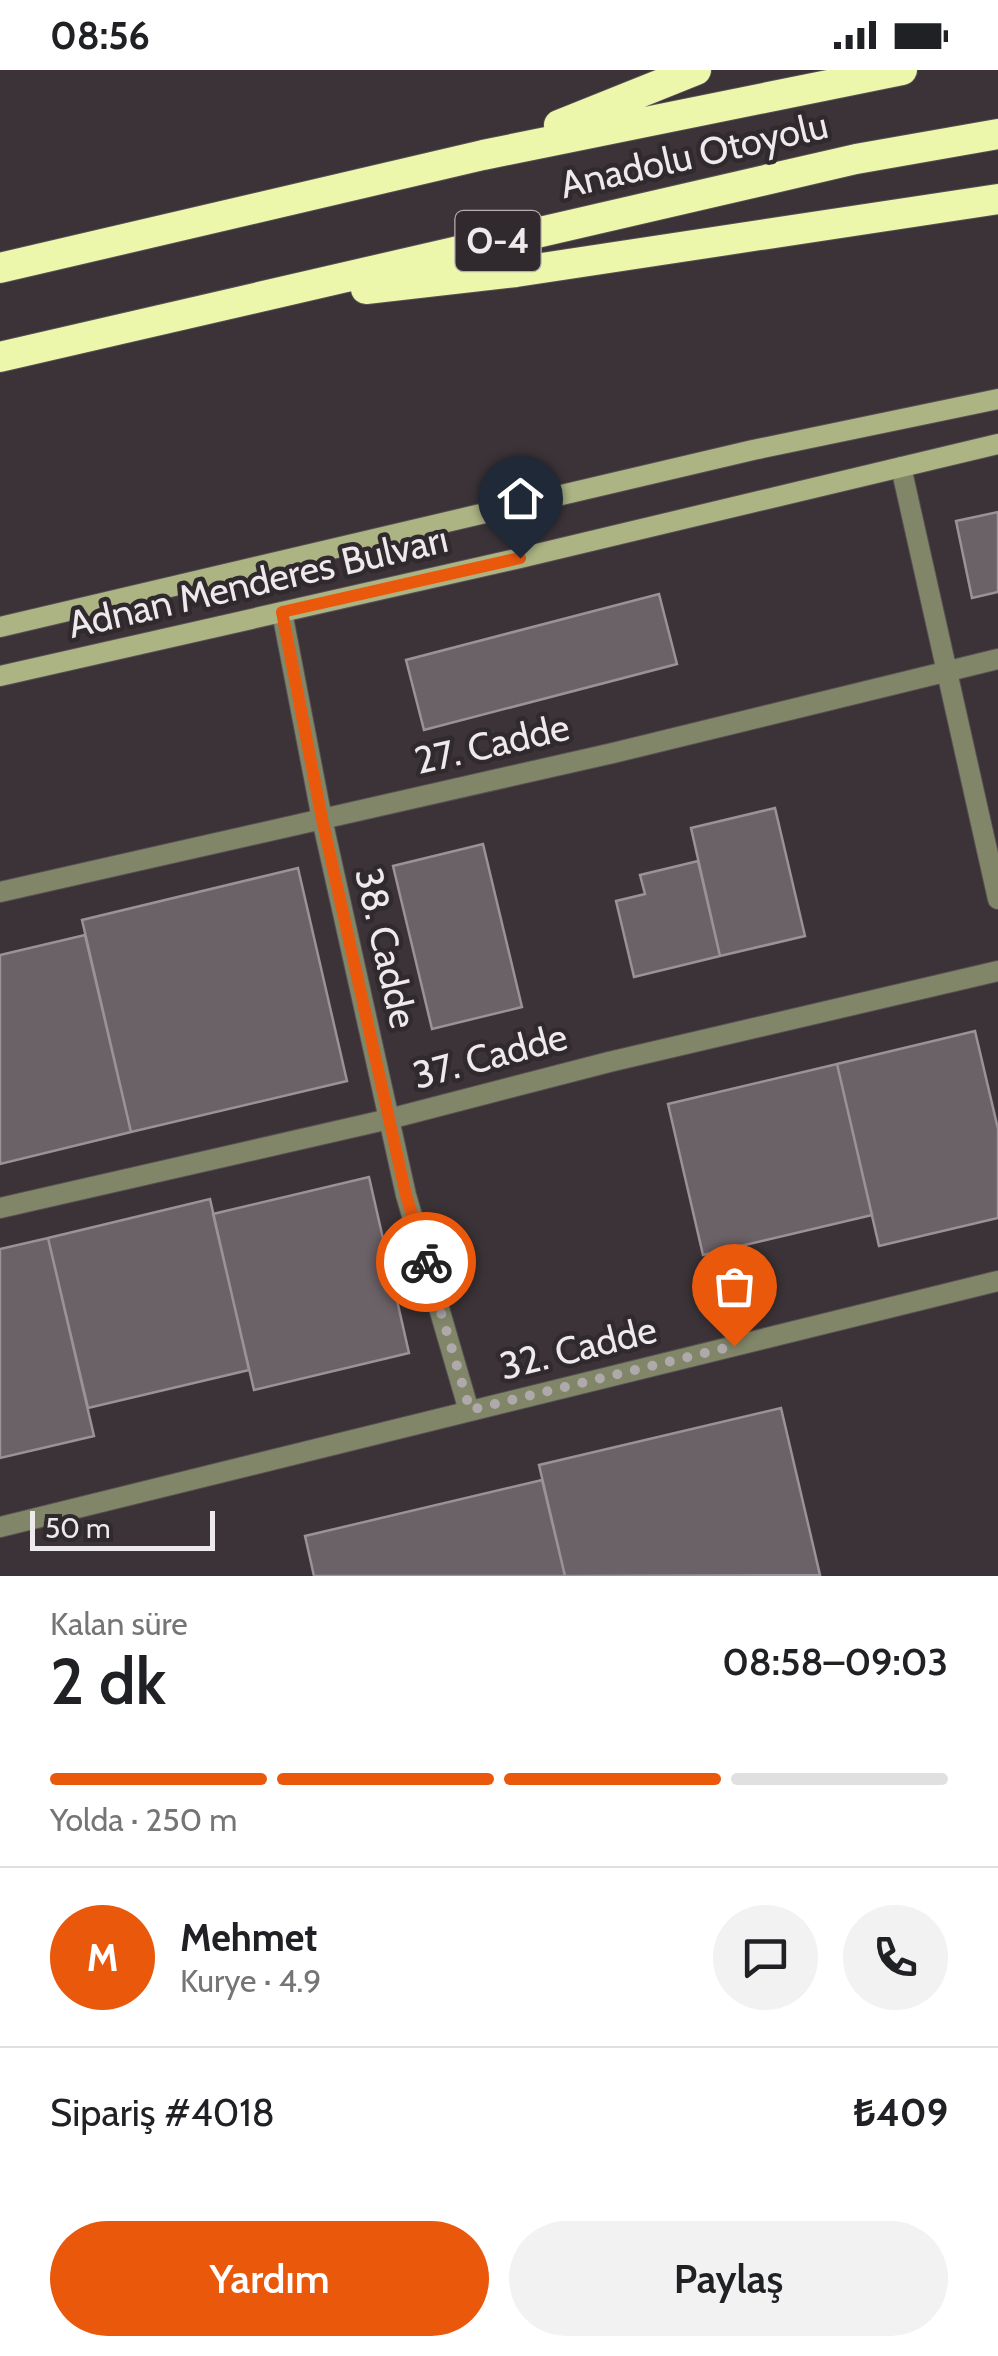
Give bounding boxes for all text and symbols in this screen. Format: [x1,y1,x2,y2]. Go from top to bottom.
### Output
text: 08:56 [50,12,150,59]
street label: Anadolu Otoyolu [555,101,832,208]
road number: O-4 [456,211,540,271]
pin [478,456,563,559]
icon: home [493,471,548,526]
street label: Adnan Menderes Bulvarı [64,515,452,648]
street label: 27. Cadde [410,703,574,784]
street label: 38. Cadde [345,863,428,1033]
street label: 37. Cadde [408,1012,572,1099]
courier [376,1212,476,1312]
icon: bike [399,1235,454,1290]
pin [692,1244,777,1347]
icon: bag [707,1259,762,1314]
street label: 32. Cadde [494,1305,661,1390]
scale bar [30,1506,215,1550]
text: 50 m [45,1511,111,1545]
text: Kalan süre [50,1604,188,1643]
text: 08:58–09:03 [722,1638,948,1685]
text: 2 dk [50,1641,166,1720]
text: Yolda · 250 m [50,1800,237,1839]
button: chat [713,1905,818,2010]
button: phone [843,1905,948,2010]
text: Mehmet [180,1914,317,1961]
text: M [87,1934,118,1981]
text: Kurye · 4.9 [180,1961,321,2000]
text: Sipariş #4018 [50,2089,275,2136]
text: ₺409 [854,2089,948,2136]
button: Yardım [50,2221,489,2336]
button: Paylaş [509,2221,948,2336]

